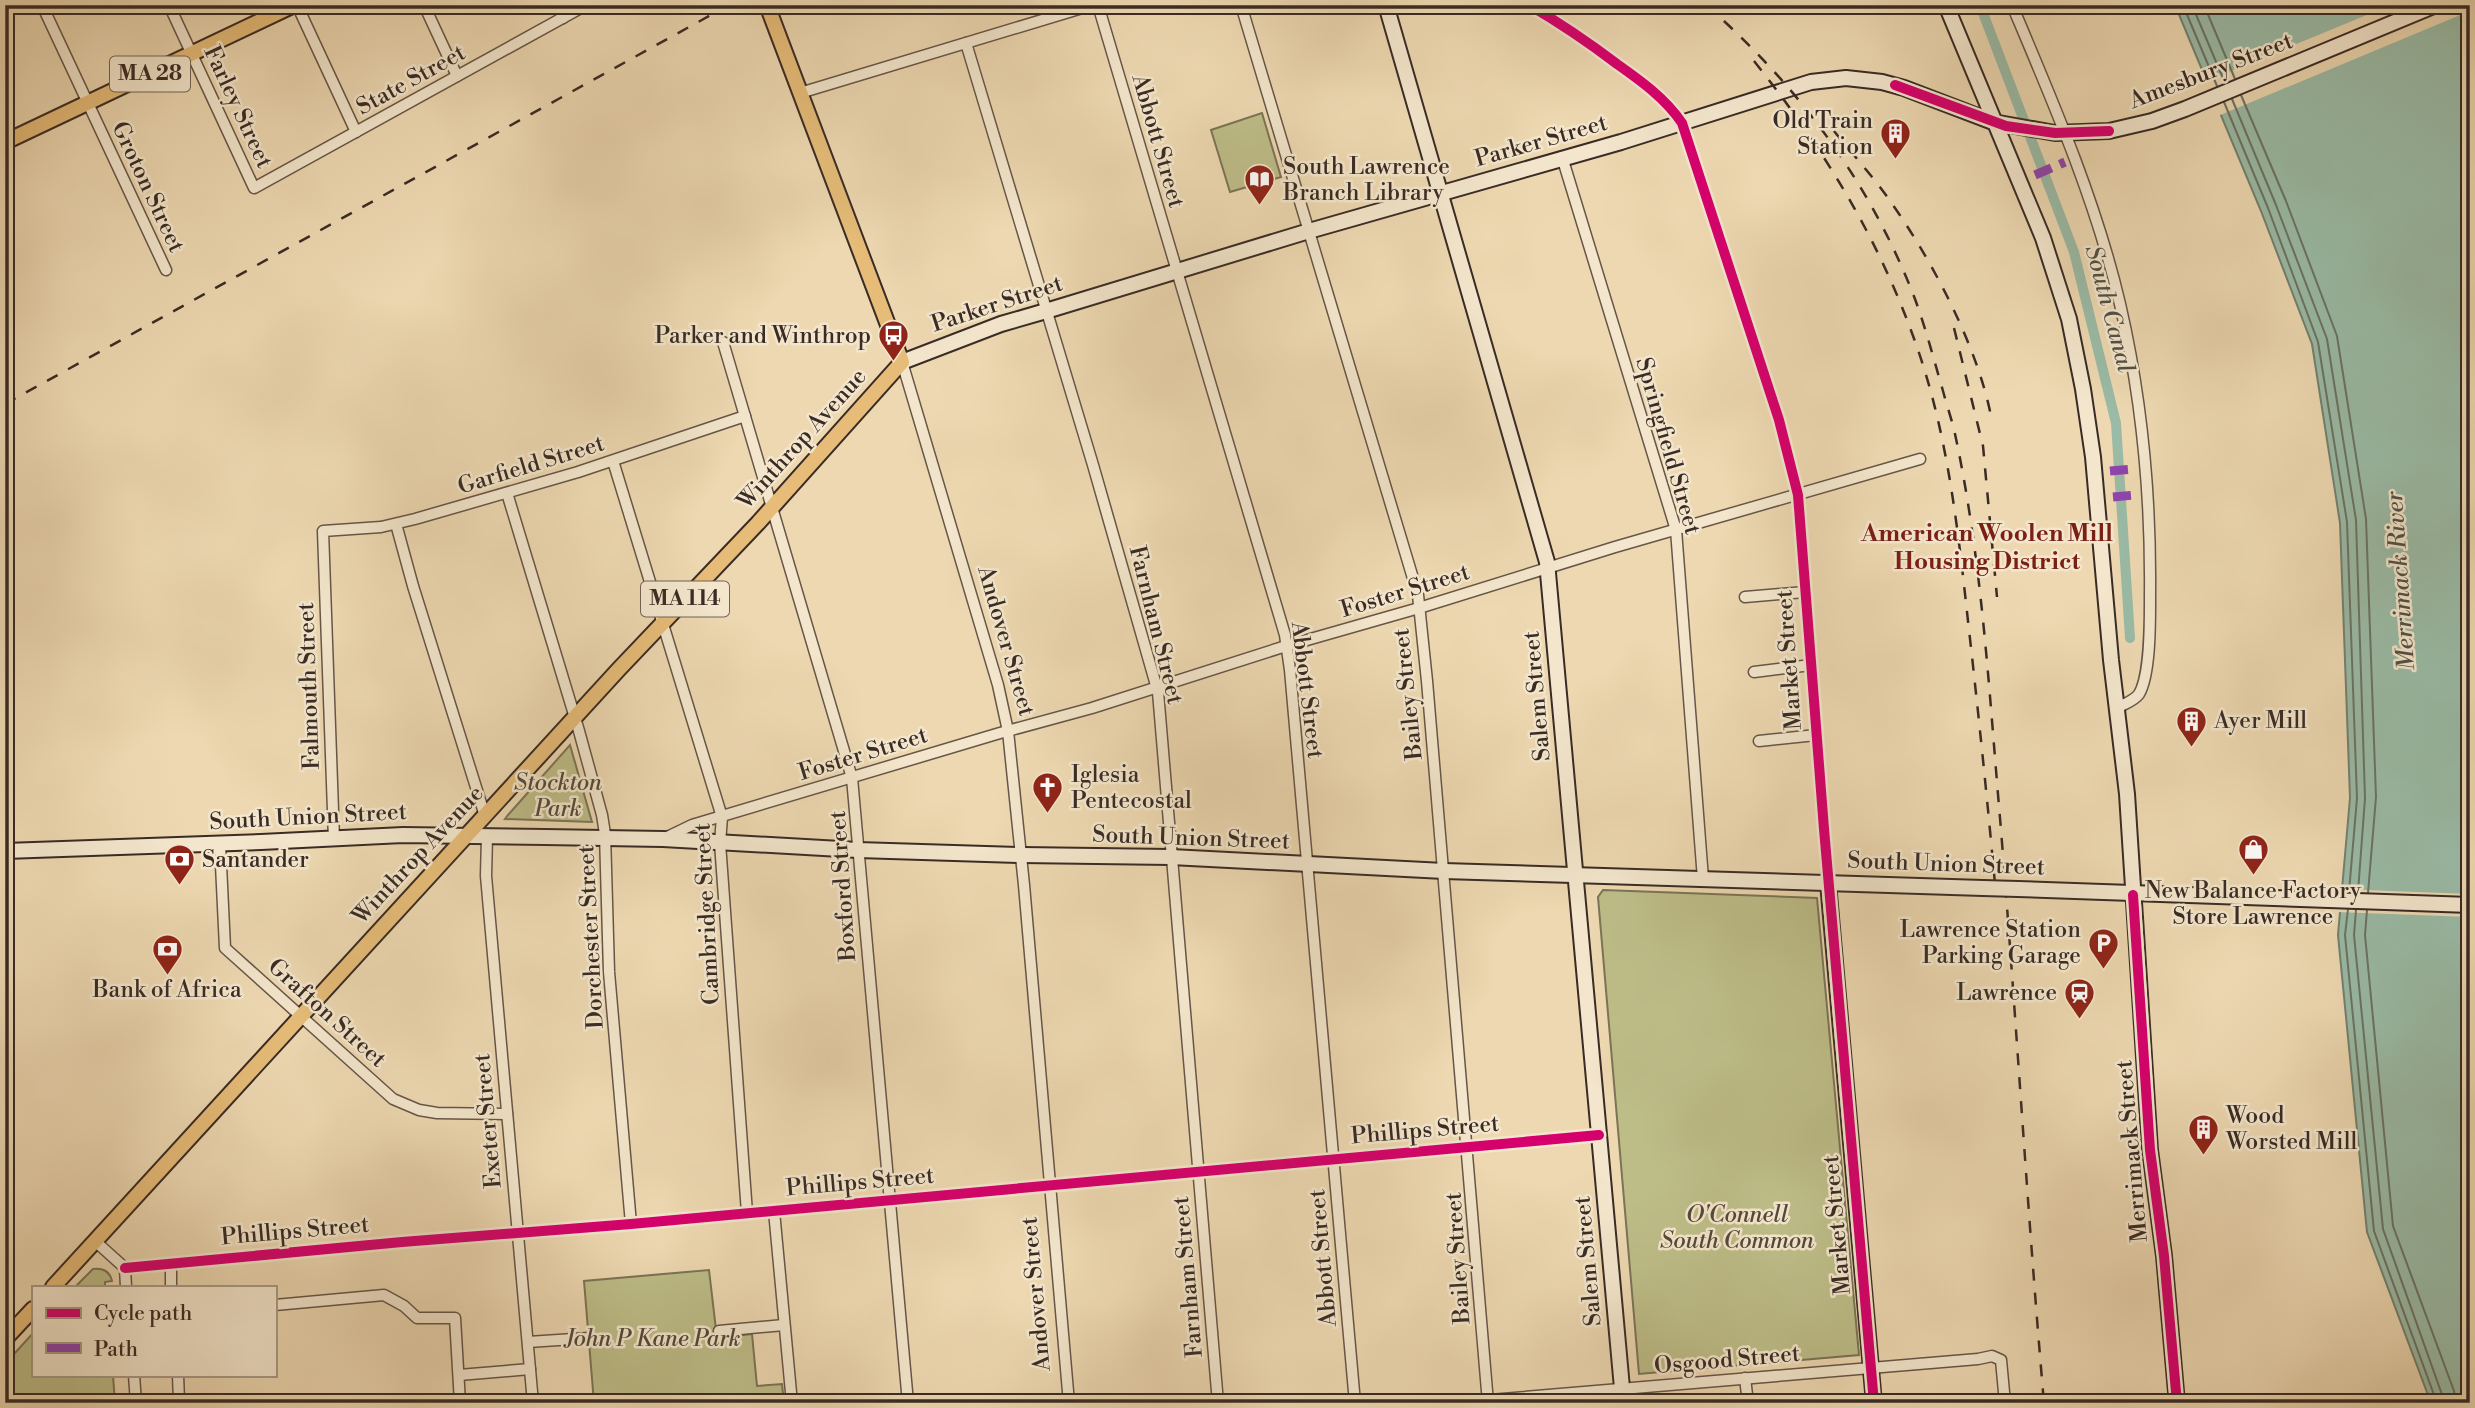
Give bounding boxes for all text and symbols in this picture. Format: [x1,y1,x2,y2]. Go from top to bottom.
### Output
street label: Amesbury Street [2124,27,2297,115]
street label: State Street [352,39,470,121]
street label: Farley Street [198,41,278,173]
road number: MA 28 [110,56,190,92]
street label: Abbott Street [1125,70,1190,211]
place label: Old Train Station [1772,107,1873,161]
street label: Parker Street [1472,109,1610,173]
street label: Groton Street [106,117,190,257]
building icon: Old Train Station [1879,117,1913,161]
place label: South Lawrence Branch Library [1282,153,1450,207]
library icon: South Lawrence Branch Library [1243,163,1277,207]
water label: South Canal [2078,242,2140,376]
street label: Parker Street [928,270,1066,338]
bus stop icon: Parker and Winthrop [877,319,911,363]
place label: Parker and Winthrop [655,322,871,350]
street label: Springfield Street [1629,354,1707,538]
street label: Winthrop Avenue [731,363,873,516]
street label: Garfield Street [454,429,608,501]
water label: Merrimack River [2380,490,2422,672]
district label: American Woolen Mill Housing District [1860,519,2113,577]
street label: Farnham Street [1123,543,1189,707]
street label: Foster Street [1337,558,1473,624]
street label: Andover Street [971,562,1041,719]
road number: MA 114 [641,582,729,616]
street label: Market Street [1770,589,1808,731]
street label: Falmouth Street [292,602,326,770]
street label: Abbott Street [1285,619,1329,760]
street label: Bailey Street [1387,627,1429,762]
street label: Salem Street [1517,630,1557,762]
building icon: Ayer Mill [2174,704,2208,748]
place label: Ayer Mill [2213,707,2307,735]
street label: Foster Street [795,721,931,787]
place label: Iglesia Pentecostal [1071,761,1192,815]
park label: Stockton Park [514,769,603,823]
church icon: Iglesia Pentecostal [1031,771,1065,815]
street label: Winthrop Avenue [346,780,490,931]
street label: South Union Street [209,798,407,836]
street label: Boxford Street [824,810,862,963]
street label: South Union Street [1092,821,1290,855]
street label: Cambridge Street [688,822,726,1006]
shop icon: New Balance Factory Store Lawrence [2236,833,2270,877]
bank icon: Santander [162,843,196,887]
street label: Dorchester Street [572,844,610,1030]
place label: Santander [202,846,309,874]
street label: South Union Street [1847,847,2045,881]
place label: New Balance Factory Store Lawrence [2145,877,2362,931]
place label: Lawrence Station Parking Garage [1900,916,2081,970]
parking icon: Lawrence Station Parking Garage [2087,926,2121,970]
bank icon: Bank of Africa [150,932,184,976]
street label: Grafton Street [262,953,392,1073]
place label: Bank of Africa [91,976,242,1004]
station icon: Lawrence [2063,976,2097,1020]
place label: Lawrence [1956,979,2057,1007]
street label: Exeter Street [468,1052,508,1190]
street label: Merrimack Street [2110,1059,2154,1243]
place label: Wood Worsted Mill [2225,1102,2358,1156]
street label: Phillips Street [1350,1110,1500,1150]
building icon: Wood Worsted Mill [2186,1112,2220,1156]
street label: Market Street [1817,1154,1857,1296]
street label: Phillips Street [785,1162,935,1202]
street label: Abbott Street [1303,1188,1343,1329]
street label: Bailey Street [1439,1191,1477,1326]
street label: Farnham Street [1167,1195,1209,1359]
street label: Salem Street [1568,1195,1608,1327]
park label: O'Connell South Common [1660,1201,1815,1255]
street label: Phillips Street [220,1211,370,1251]
street label: Andover Street [1015,1216,1057,1373]
legend [32,1286,276,1376]
text: Cycle path [94,1301,193,1327]
park label: John P Kane Park [562,1325,741,1353]
text: Path [94,1337,139,1363]
street label: Osgood Street [1653,1340,1801,1380]

